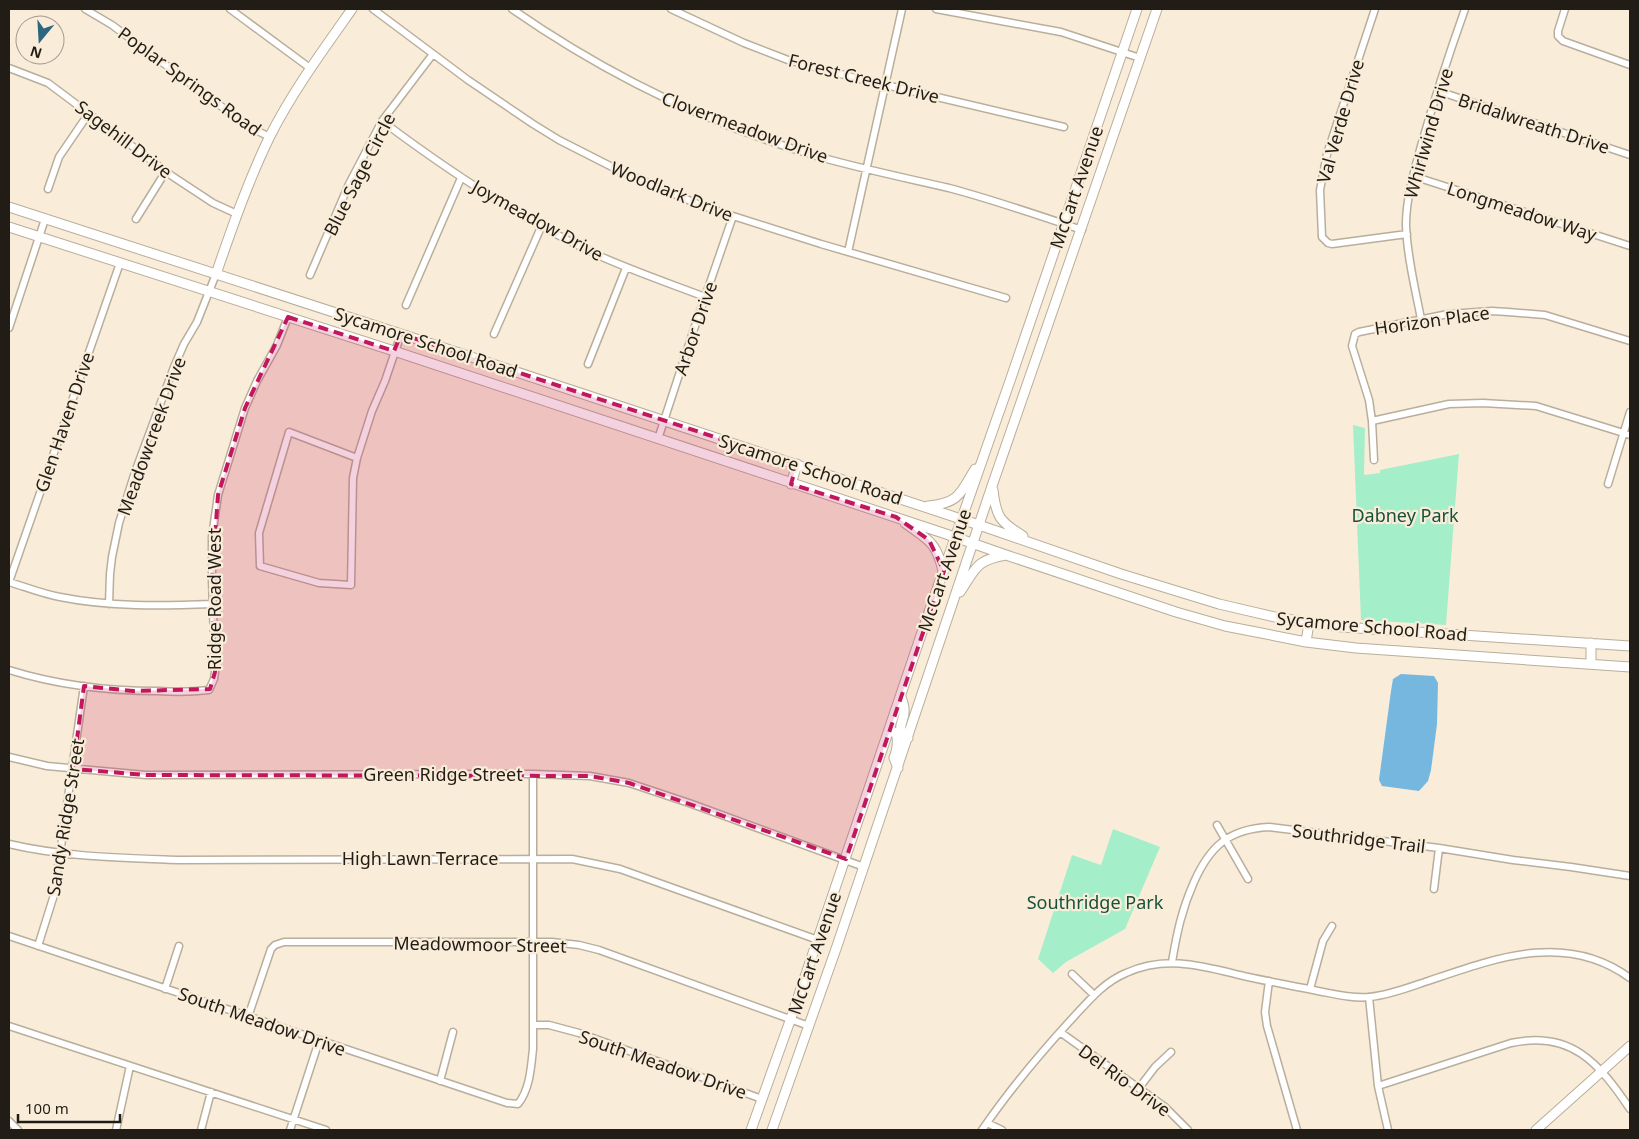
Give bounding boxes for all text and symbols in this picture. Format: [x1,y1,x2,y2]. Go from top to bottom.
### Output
north arrow [15,15,65,65]
street label: Poplar Springs Road [114,21,266,141]
text: N [27,42,44,64]
street label: Forest Creek Drive [786,48,942,108]
street label: Val Verde Drive [1311,56,1369,186]
street label: Whirlwind Drive [1398,65,1458,201]
street label: Clovermeadow Drive [659,86,831,168]
street label: Bridalwreath Drive [1455,87,1613,159]
street label: Sagehill Drive [71,95,177,183]
street label: Blue Sage Circle [318,109,400,239]
street label: McCart Avenue [1044,122,1108,252]
street label: Woodlark Drive [607,155,737,227]
street label: Joymeadow Drive [466,173,608,266]
street label: Longmeadow Way [1444,176,1601,247]
street label: Arbor Drive [668,278,722,378]
street label: Horizon Place [1373,300,1491,340]
street label: Sycamore School Road [331,301,521,383]
street label: Glen Haven Drive [29,349,99,495]
street label: Meadowcreek Drive [111,353,191,519]
street label: Sycamore School Road [716,428,906,510]
park label: Dabney Park [1351,503,1459,527]
street label: McCart Avenue [912,505,976,635]
street label: Ridge Road West [202,527,226,670]
street label: Sycamore School Road [1276,606,1468,646]
street label: Sandy Ridge Street [41,736,89,897]
street label: Green Ridge Street [363,762,523,786]
street label: Southridge Trail [1291,818,1427,858]
street label: High Lawn Terrace [342,846,498,870]
street label: McCart Avenue [782,888,846,1018]
park label: Southridge Park [1027,890,1164,914]
street label: Meadowmoor Street [393,930,567,958]
street label: South Meadow Drive [175,981,349,1061]
street label: South Meadow Drive [576,1024,750,1104]
street label: Del Rio Drive [1074,1038,1176,1122]
scale bar [18,1092,120,1124]
text: 100 m [25,1098,69,1118]

